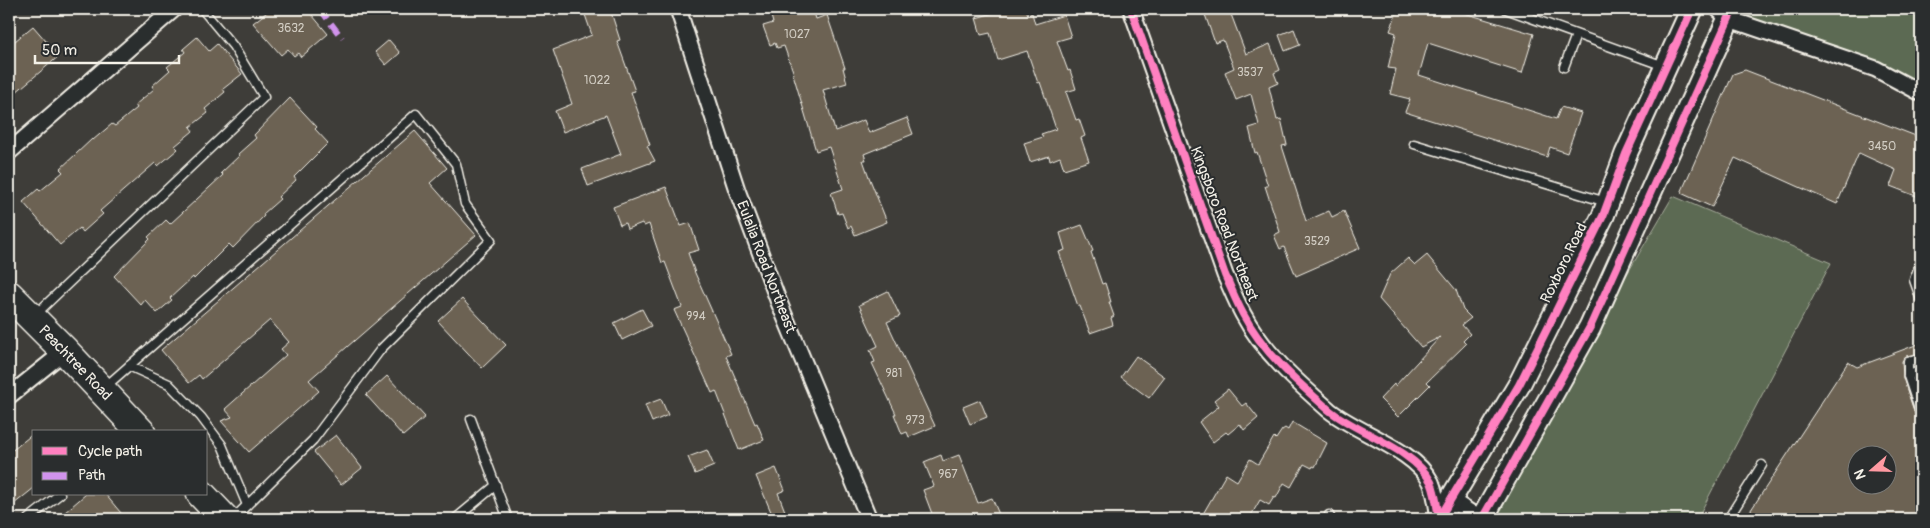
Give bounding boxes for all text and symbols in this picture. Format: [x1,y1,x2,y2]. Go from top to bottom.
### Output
house number: 3632 [277,21,305,36]
house number: 1027 [784,27,811,42]
scale bar [35,32,179,64]
text: 50 m [42,41,77,60]
house number: 3537 [1237,65,1264,80]
house number: 1022 [584,73,610,88]
house number: 3450 [1868,139,1896,154]
street label: Kingsboro Road Northeast [1186,144,1263,305]
street label: Eulalia Road Northeast [732,198,800,337]
street label: Roxboro Road [1536,220,1592,306]
house number: 3529 [1304,234,1330,249]
house number: 994 [686,309,706,324]
street label: Peachtree Road [34,321,116,405]
house number: 981 [886,366,902,381]
house number: 973 [905,413,925,428]
legend [32,430,208,496]
text: Cycle path [78,442,142,461]
north arrow [1848,446,1898,496]
text: Path [78,466,105,485]
house number: 967 [938,467,958,482]
text: N [1851,467,1870,482]

